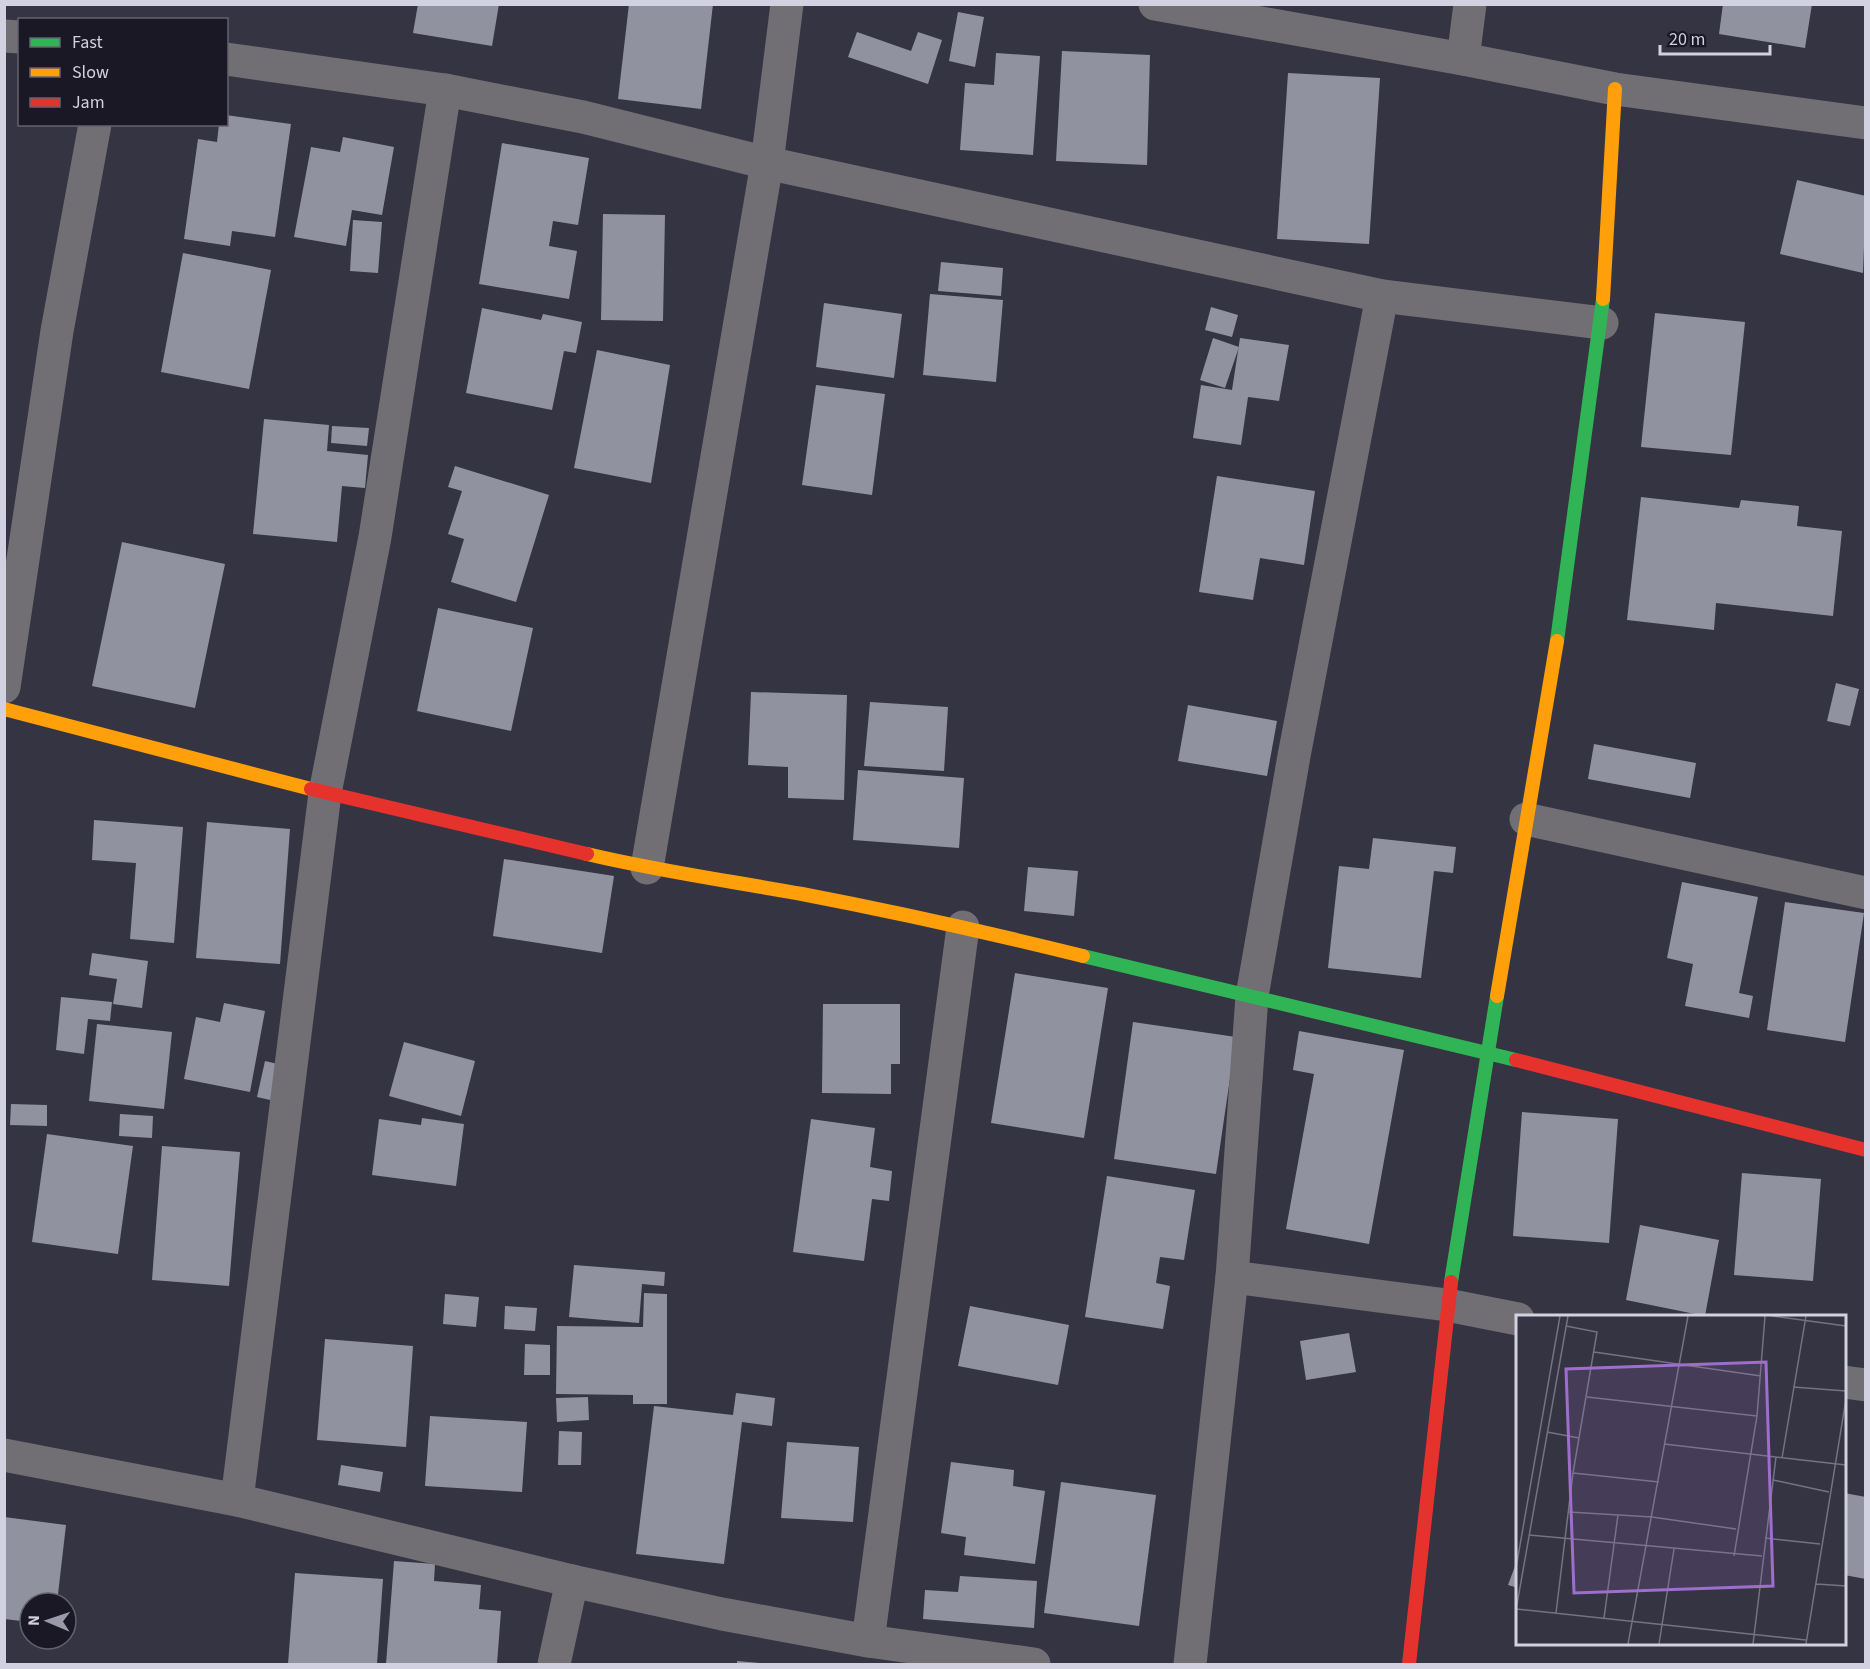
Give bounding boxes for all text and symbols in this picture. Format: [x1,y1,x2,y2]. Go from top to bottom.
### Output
legend [18,18,228,126]
scale bar [1660,18,1770,56]
text: 20 m [1669,27,1705,52]
text: Fast [72,30,103,55]
text: Slow [72,60,109,85]
text: Jam [72,90,105,115]
inset map [1516,1315,1846,1645]
north arrow [18,1591,78,1651]
text: N [23,1615,45,1626]

